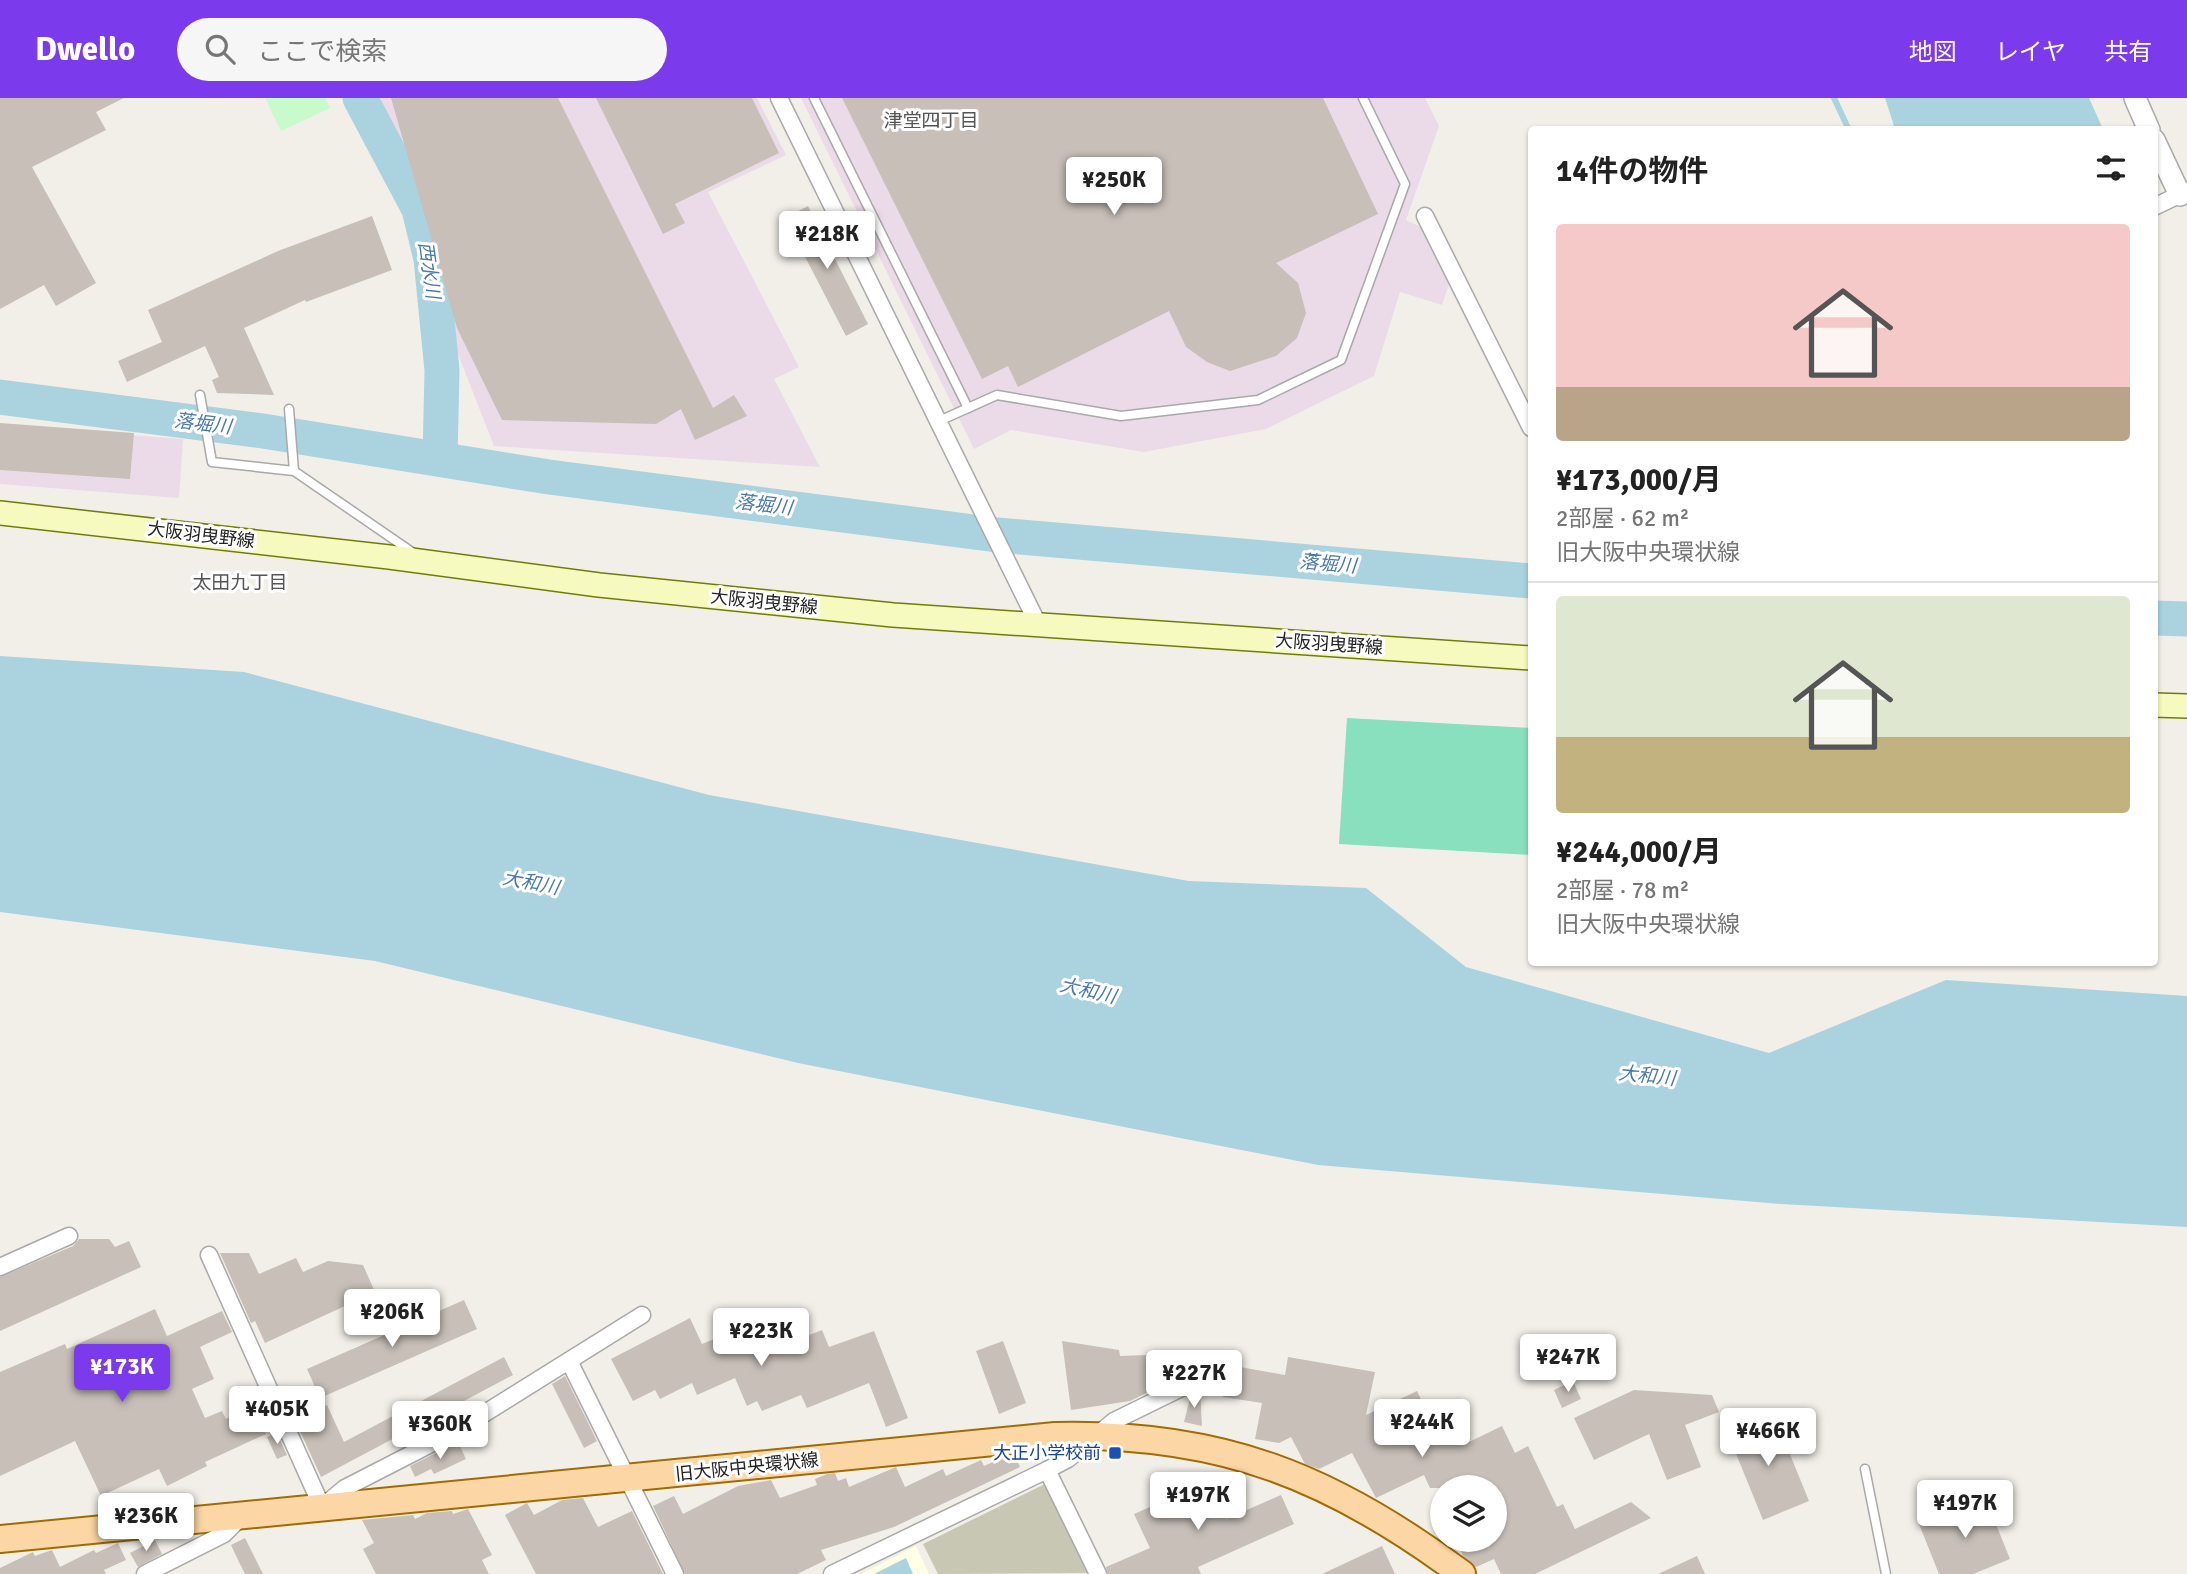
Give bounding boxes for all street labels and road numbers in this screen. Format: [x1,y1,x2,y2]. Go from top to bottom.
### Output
street label: 大阪羽曳野線 [146,518,256,552]
street label: 大阪羽曳野線 [709,585,819,619]
street label: 大阪羽曳野線 [1274,629,1384,659]
street label: 旧大阪中央環状線 [674,1449,820,1485]

